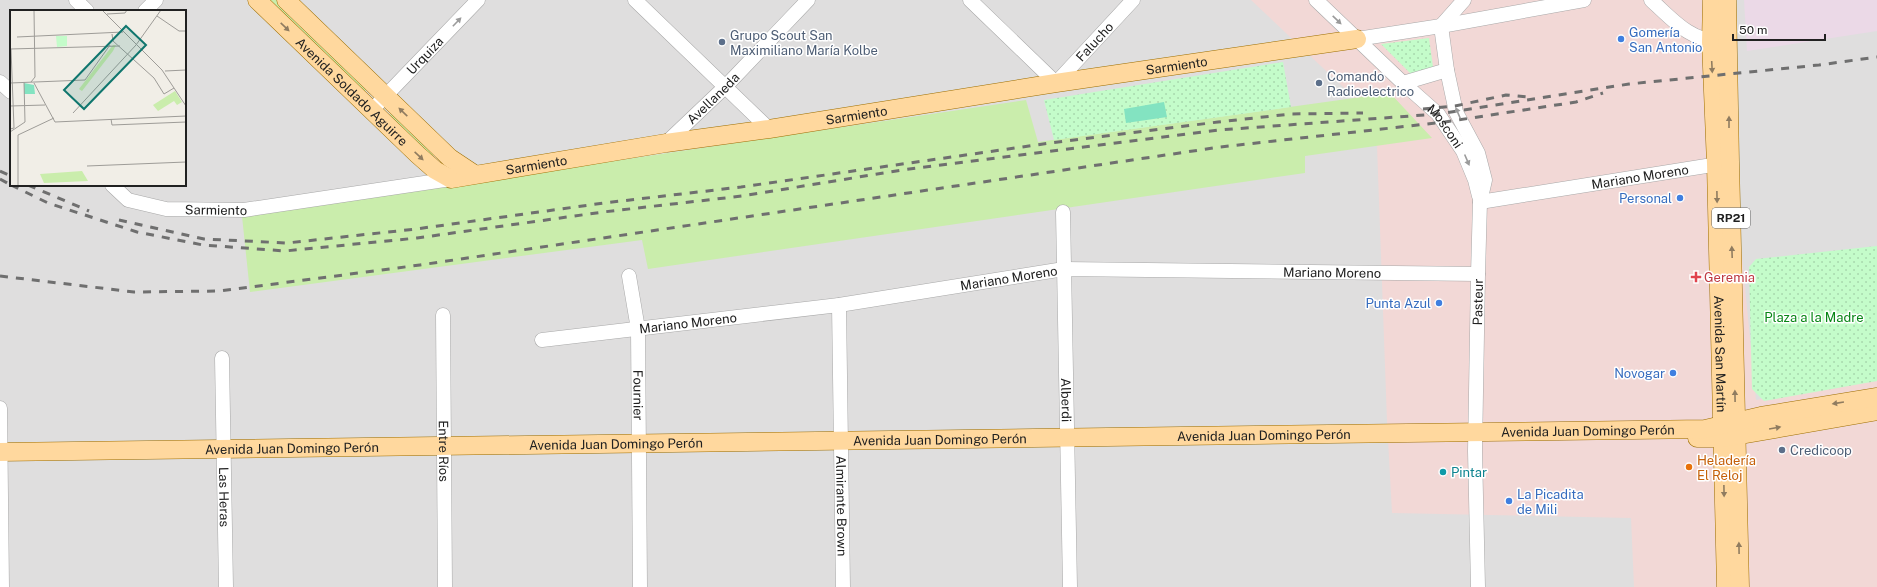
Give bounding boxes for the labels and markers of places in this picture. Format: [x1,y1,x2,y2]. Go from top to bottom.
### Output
place label: Gomería San Antonio [1629,25,1702,55]
place label: Grupo Scout San Maximiliano María Kolbe [730,28,878,58]
marker: Gomería San Antonio [1616,34,1626,44]
marker: Grupo Scout San Maximiliano María Kolbe [717,37,727,47]
place label: Comando Radioelectrico [1327,69,1414,99]
marker: Comando Radioelectrico [1314,78,1324,88]
place label: Personal [1619,191,1672,206]
marker: Personal [1675,193,1685,203]
place label: Geremia [1704,270,1755,285]
marker: Geremia [1691,272,1701,282]
place label: Punta Azul [1365,296,1431,311]
marker: Punta Azul [1434,298,1444,308]
place label: Novogar [1614,366,1665,381]
marker: Novogar [1668,368,1678,378]
place label: Credicoop [1790,443,1852,458]
marker: Credicoop [1777,445,1787,455]
place label: Heladería El Reloj [1697,453,1756,483]
marker: Heladería El Reloj [1684,462,1694,472]
place label: Pintar [1451,465,1487,480]
marker: Pintar [1438,467,1448,477]
place label: La Picadita de Mili [1517,487,1584,517]
marker: La Picadita de Mili [1504,496,1514,506]

